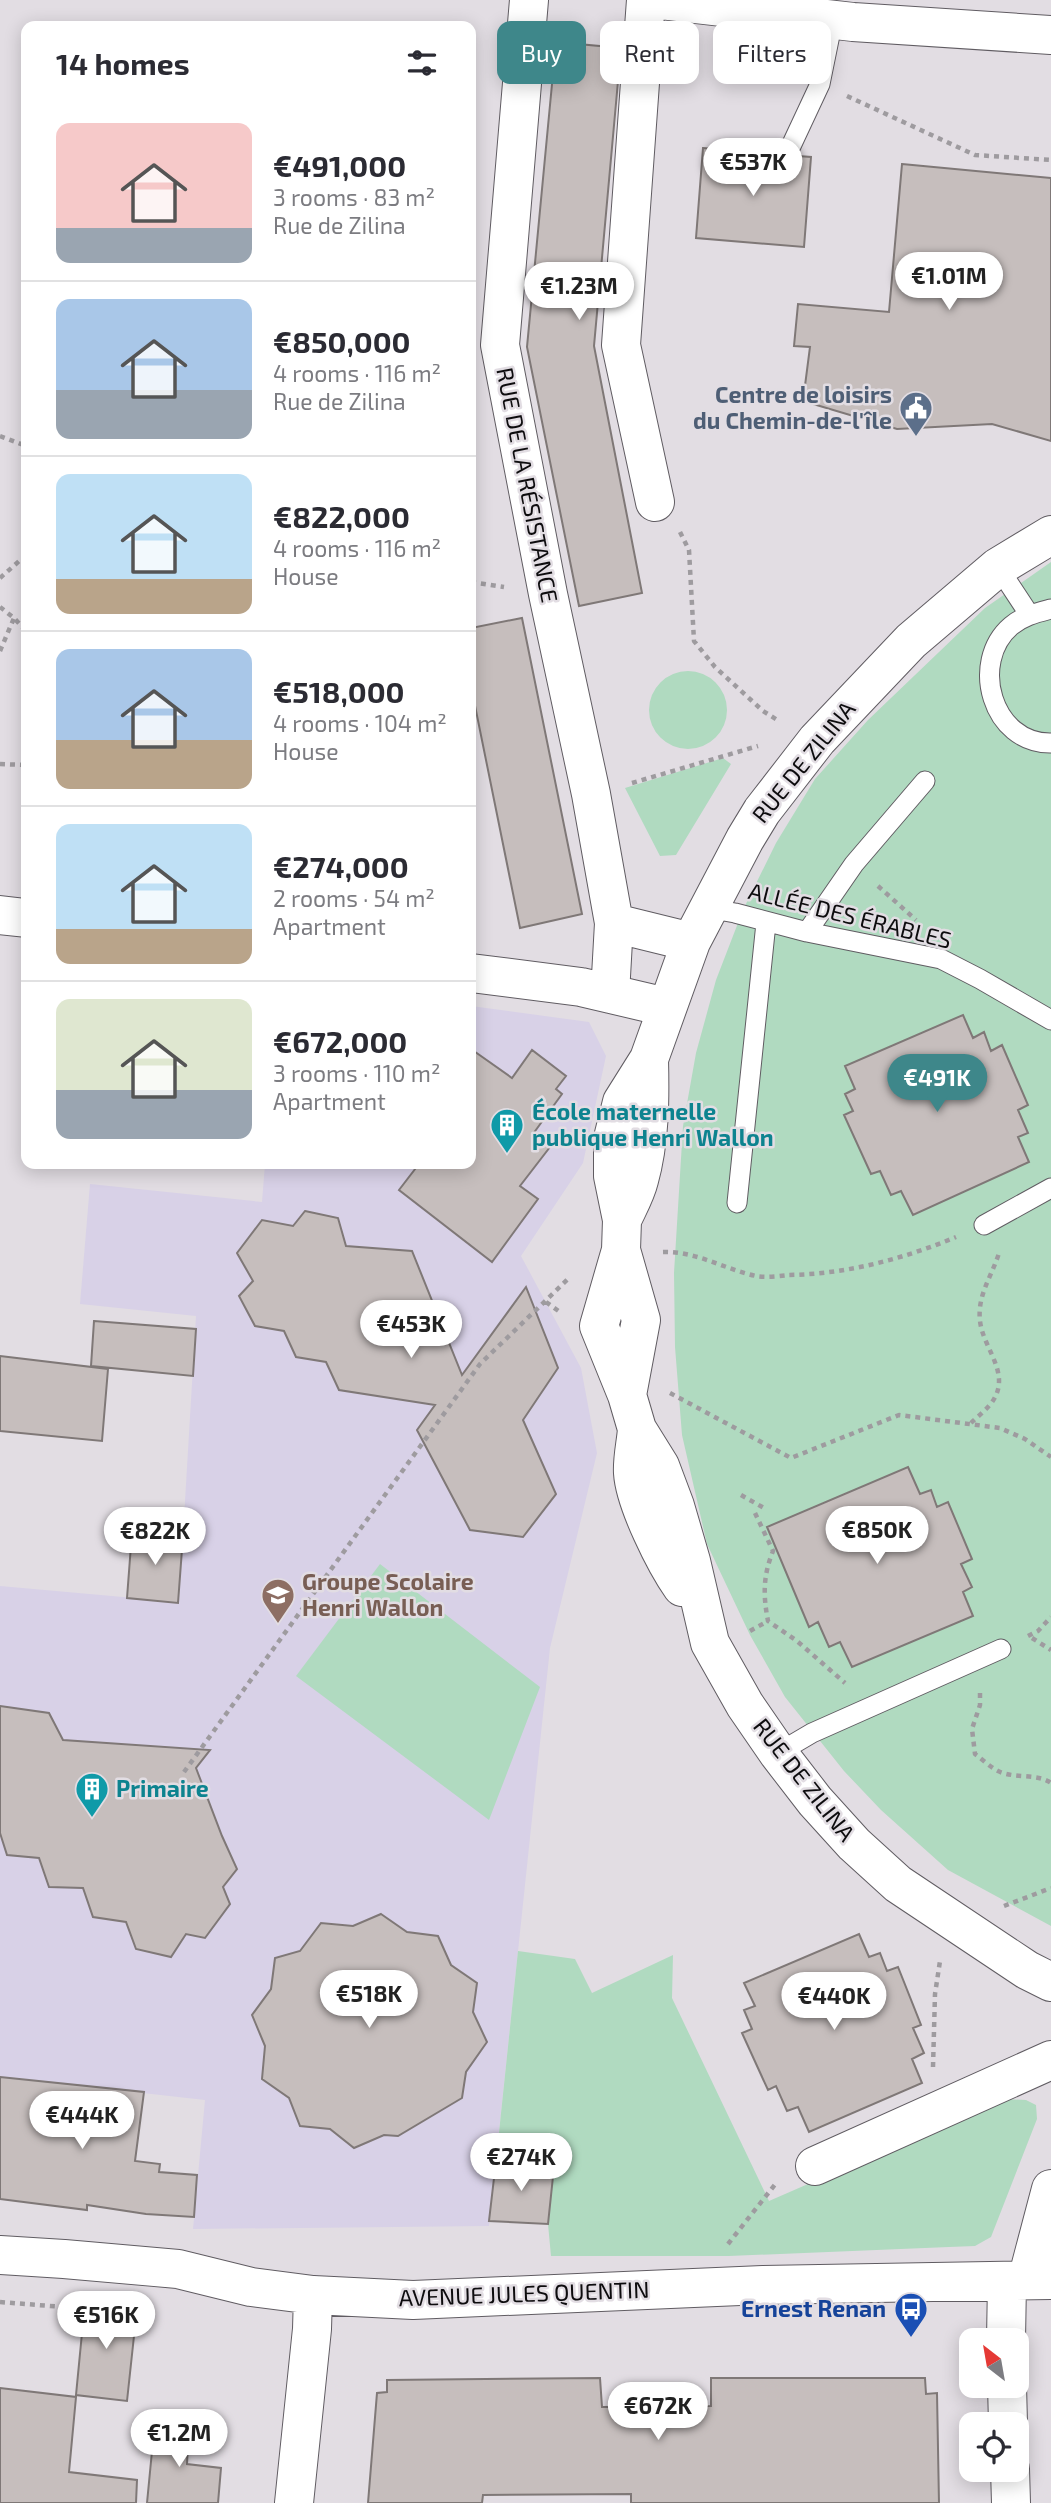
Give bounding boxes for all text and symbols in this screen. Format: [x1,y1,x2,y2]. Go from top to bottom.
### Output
chip: Buy [497,21,586,84]
chip: Rent [600,21,699,84]
chip: Filters [713,21,831,84]
icon: filters [403,44,441,82]
text: 14 homes [56,45,190,81]
pin: €537K [704,138,802,198]
text: €491,000 [273,147,406,183]
text: €537K [719,147,787,175]
icon: home [112,151,196,235]
text: 3 rooms · 83 m² [273,183,435,211]
text: Rue de Zilina [273,211,406,239]
pin: €1.01M [892,252,1006,312]
text: €1.01M [911,261,987,289]
pin: €1.23M [522,262,636,322]
text: €1.23M [540,271,618,299]
text: €850,000 [273,323,411,359]
icon: home [112,327,196,411]
text: 4 rooms · 116 m² [273,359,441,387]
street label: RUE DE LA RÉSISTANCE [491,365,565,605]
place label: Centre de loisirs du Chemin-de-l'île [693,380,892,434]
text: Rue de Zilina [273,387,406,415]
public building icon: Centre de loisirs du Chemin-de-l'île [897,389,935,438]
text: €822,000 [273,498,410,534]
icon: home [112,502,196,586]
text: 4 rooms · 116 m² [273,534,441,562]
text: House [273,562,339,590]
text: €518,000 [273,673,405,709]
icon: home [112,677,196,761]
street label: RUE DE ZILINA [746,694,861,828]
text: 4 rooms · 104 m² [273,709,447,737]
text: House [273,737,339,765]
text: €274,000 [273,848,409,884]
icon: home [112,852,196,936]
street label: ALLÉE DES ÉRABLES [746,876,955,954]
text: 2 rooms · 54 m² [273,884,435,912]
text: Apartment [273,912,386,940]
text: €672,000 [273,1023,407,1059]
icon: home [112,1027,196,1111]
pin: €491K [888,1054,986,1114]
text: 3 rooms · 110 m² [273,1059,440,1087]
text: €491K [903,1063,971,1091]
text: Apartment [273,1087,386,1115]
place label: École maternelle publique Henri Wallon [532,1097,774,1151]
building icon: École maternelle publique Henri Wallon [488,1106,526,1155]
pin: €453K [362,1300,460,1360]
text: €453K [376,1309,446,1337]
pin: €850K [828,1506,926,1566]
pin: €822K [106,1508,204,1567]
text: €850K [842,1515,912,1543]
text: €822K [120,1516,190,1544]
place label: Groupe Scolaire Henri Wallon [302,1567,474,1621]
school or university icon: Groupe Scolaire Henri Wallon [259,1576,297,1625]
street label: RUE DE ZILINA [748,1712,862,1847]
building icon: Primaire [73,1770,111,1819]
place label: Primaire [116,1774,209,1802]
pin: €518K [320,1970,418,2030]
pin: €440K [785,1972,883,2032]
text: €518K [336,1979,402,2007]
text: €440K [797,1981,871,2009]
pin: €444K [33,2092,131,2151]
text: €444K [45,2100,119,2128]
pin: €274K [472,2134,570,2193]
text: €274K [486,2142,556,2170]
street label: AVENUE JULES QUENTIN [398,2275,650,2311]
bus stop icon: Ernest Renan [892,2290,930,2339]
pin: €516K [57,2292,155,2351]
place label: Ernest Renan [741,2294,886,2322]
text: €516K [73,2300,139,2328]
north arrow [959,2328,1029,2398]
map controls [959,2328,1029,2482]
pin: €672K [609,2382,707,2442]
text: €672K [624,2391,692,2419]
pin: €1.2M [130,2410,228,2469]
button: locate [959,2412,1029,2482]
text: €1.2M [147,2418,211,2446]

